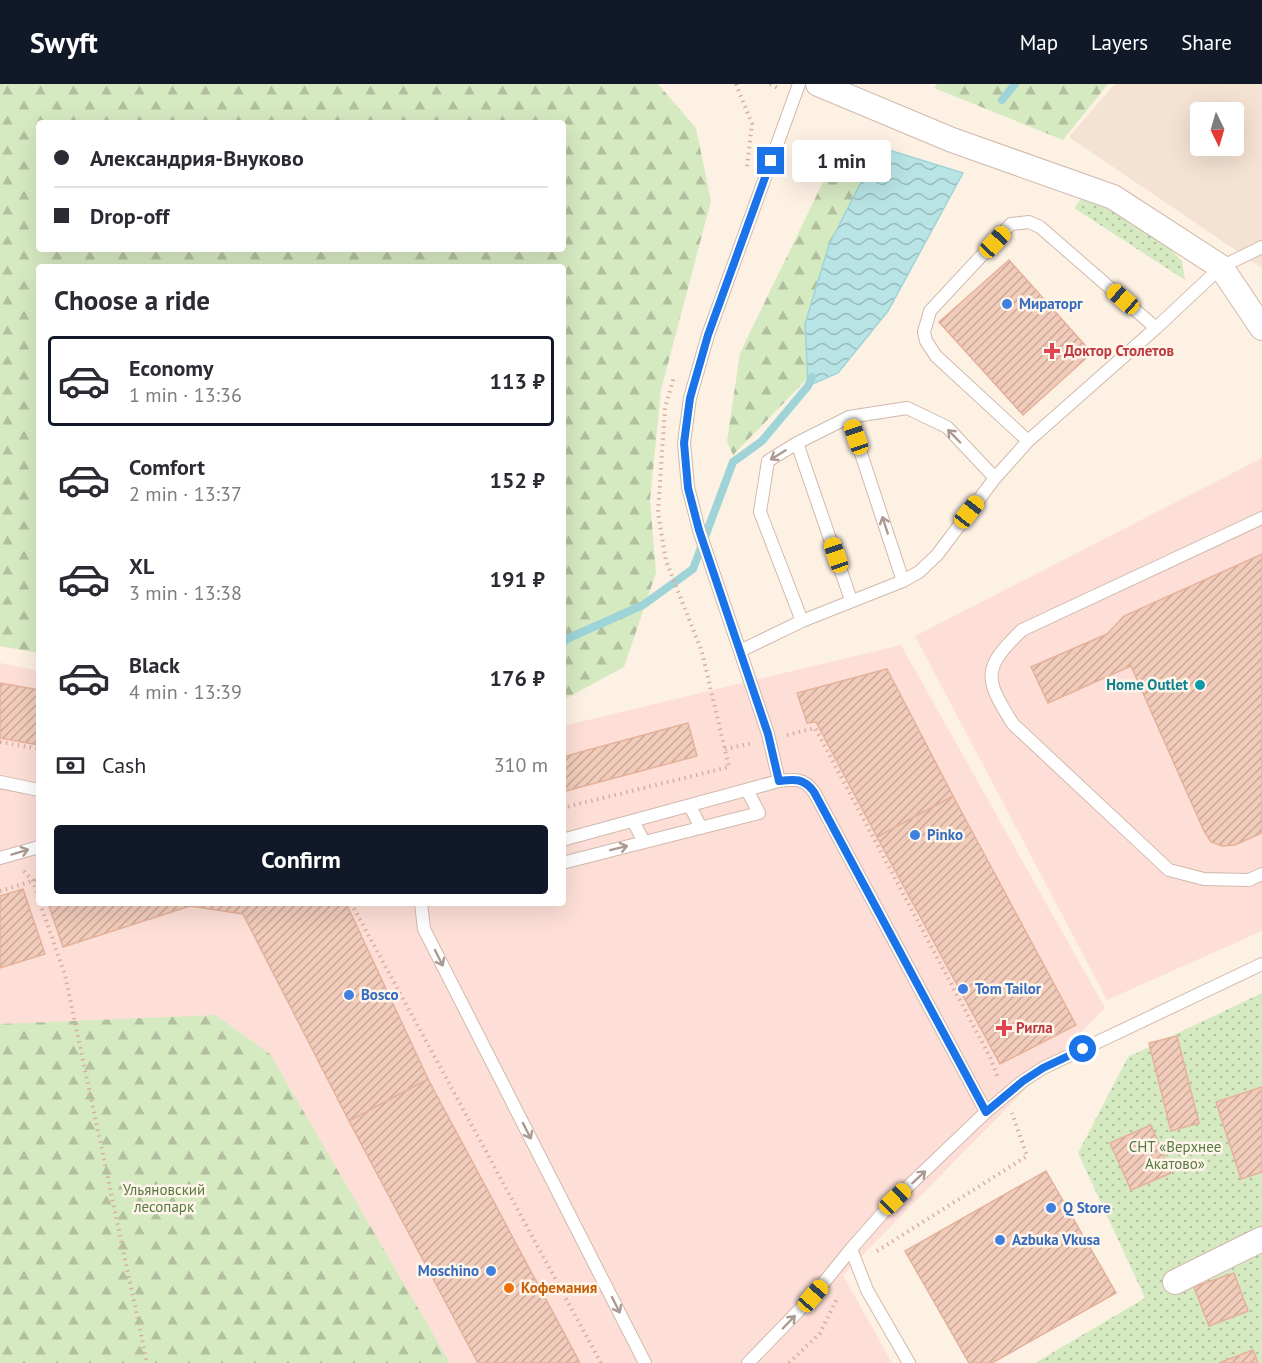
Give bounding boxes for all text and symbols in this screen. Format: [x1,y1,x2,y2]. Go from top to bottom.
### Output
text: Swyft [30,24,98,61]
text: Map [1020,29,1058,56]
text: Layers [1091,29,1148,56]
text: Share [1181,29,1232,56]
north arrow [1190,102,1244,156]
map controls [1190,102,1244,156]
callout: 1 min [792,140,891,182]
text: Александрия-Внуково [90,144,304,172]
route end [757,147,784,174]
text: 1 min [817,148,866,174]
text: Drop-off [90,202,169,230]
car [976,223,1014,261]
car [1104,280,1142,318]
text: Choose a ride [54,283,210,317]
place label: Мираторг [1019,294,1083,313]
marker: Мираторг [1000,297,1014,311]
place label: Доктор Столетов [1064,341,1174,360]
marker: Доктор Столетов [1045,344,1059,358]
icon: car [57,354,111,408]
text: Economy [129,354,213,382]
text: 113 ₽ [490,367,545,395]
text: 1 min · 13:36 [129,382,242,408]
car [842,417,870,457]
one-way arrow [947,428,962,443]
one-way arrow [770,449,787,461]
icon: car [57,453,111,507]
text: Comfort [129,453,205,481]
text: 152 ₽ [490,466,545,494]
text: 2 min · 13:37 [129,481,242,507]
car [951,492,987,532]
one-way arrow [879,516,890,535]
car [822,535,850,575]
icon: car [57,552,111,606]
text: XL [129,552,154,580]
text: 191 ₽ [490,565,545,593]
text: 3 min · 13:38 [129,580,242,606]
icon: car [57,651,111,705]
text: Black [129,651,180,679]
text: 176 ₽ [490,664,545,692]
place label: Home Outlet [1106,675,1189,694]
marker: Home Outlet [1193,678,1207,692]
text: 4 min · 13:39 [129,679,242,705]
icon: cash [54,749,87,782]
text: Cash [102,751,146,779]
text: 310 m [494,752,548,778]
button: Confirm [54,825,548,894]
place label: Pinko [927,825,963,844]
marker: Pinko [908,828,922,842]
one-way arrow [609,842,628,854]
one-way arrow [10,846,29,857]
one-way arrow [433,948,445,966]
place label: Tom Tailor [975,979,1042,998]
marker: Tom Tailor [956,982,970,996]
place label: Bosco [361,985,399,1004]
marker: Bosco [342,988,356,1002]
place label: Ригла [1016,1018,1053,1037]
marker: Ригла [997,1021,1011,1035]
route start [1069,1035,1096,1062]
one-way arrow [522,1122,533,1140]
park label: СНТ «Верхнее Акатово» [1129,1137,1221,1173]
one-way arrow [911,1170,926,1184]
park label: Ульяновский лесопарк [123,1180,205,1216]
car [876,1180,914,1218]
place label: Q Store [1063,1198,1111,1217]
marker: Q Store [1044,1201,1058,1215]
place label: Azbuka Vkusa [1012,1230,1100,1249]
marker: Azbuka Vkusa [993,1233,1007,1247]
place label: Moschino [418,1261,479,1280]
marker: Moschino [484,1264,498,1278]
car [794,1277,832,1315]
place label: Кофемания [521,1278,597,1297]
marker: Кофемания [502,1281,516,1295]
one-way arrow [610,1296,622,1314]
one-way arrow [782,1314,796,1329]

